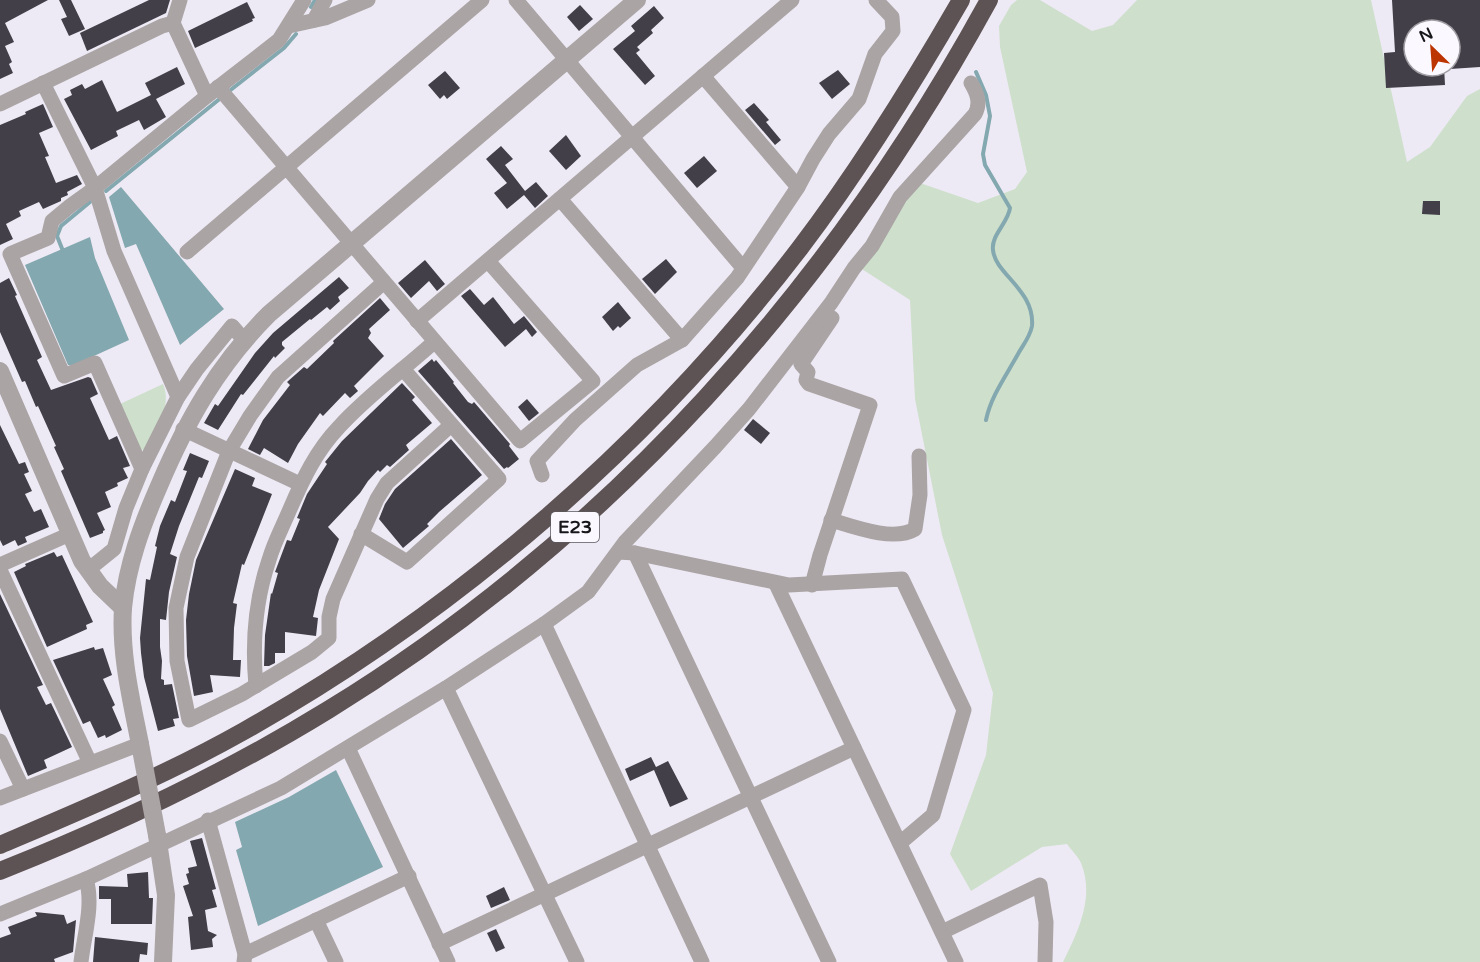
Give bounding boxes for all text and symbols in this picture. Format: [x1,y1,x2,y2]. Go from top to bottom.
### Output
north arrow [1402,18,1462,78]
text: N [1416,24,1436,47]
road number: E23 [551,512,599,542]

